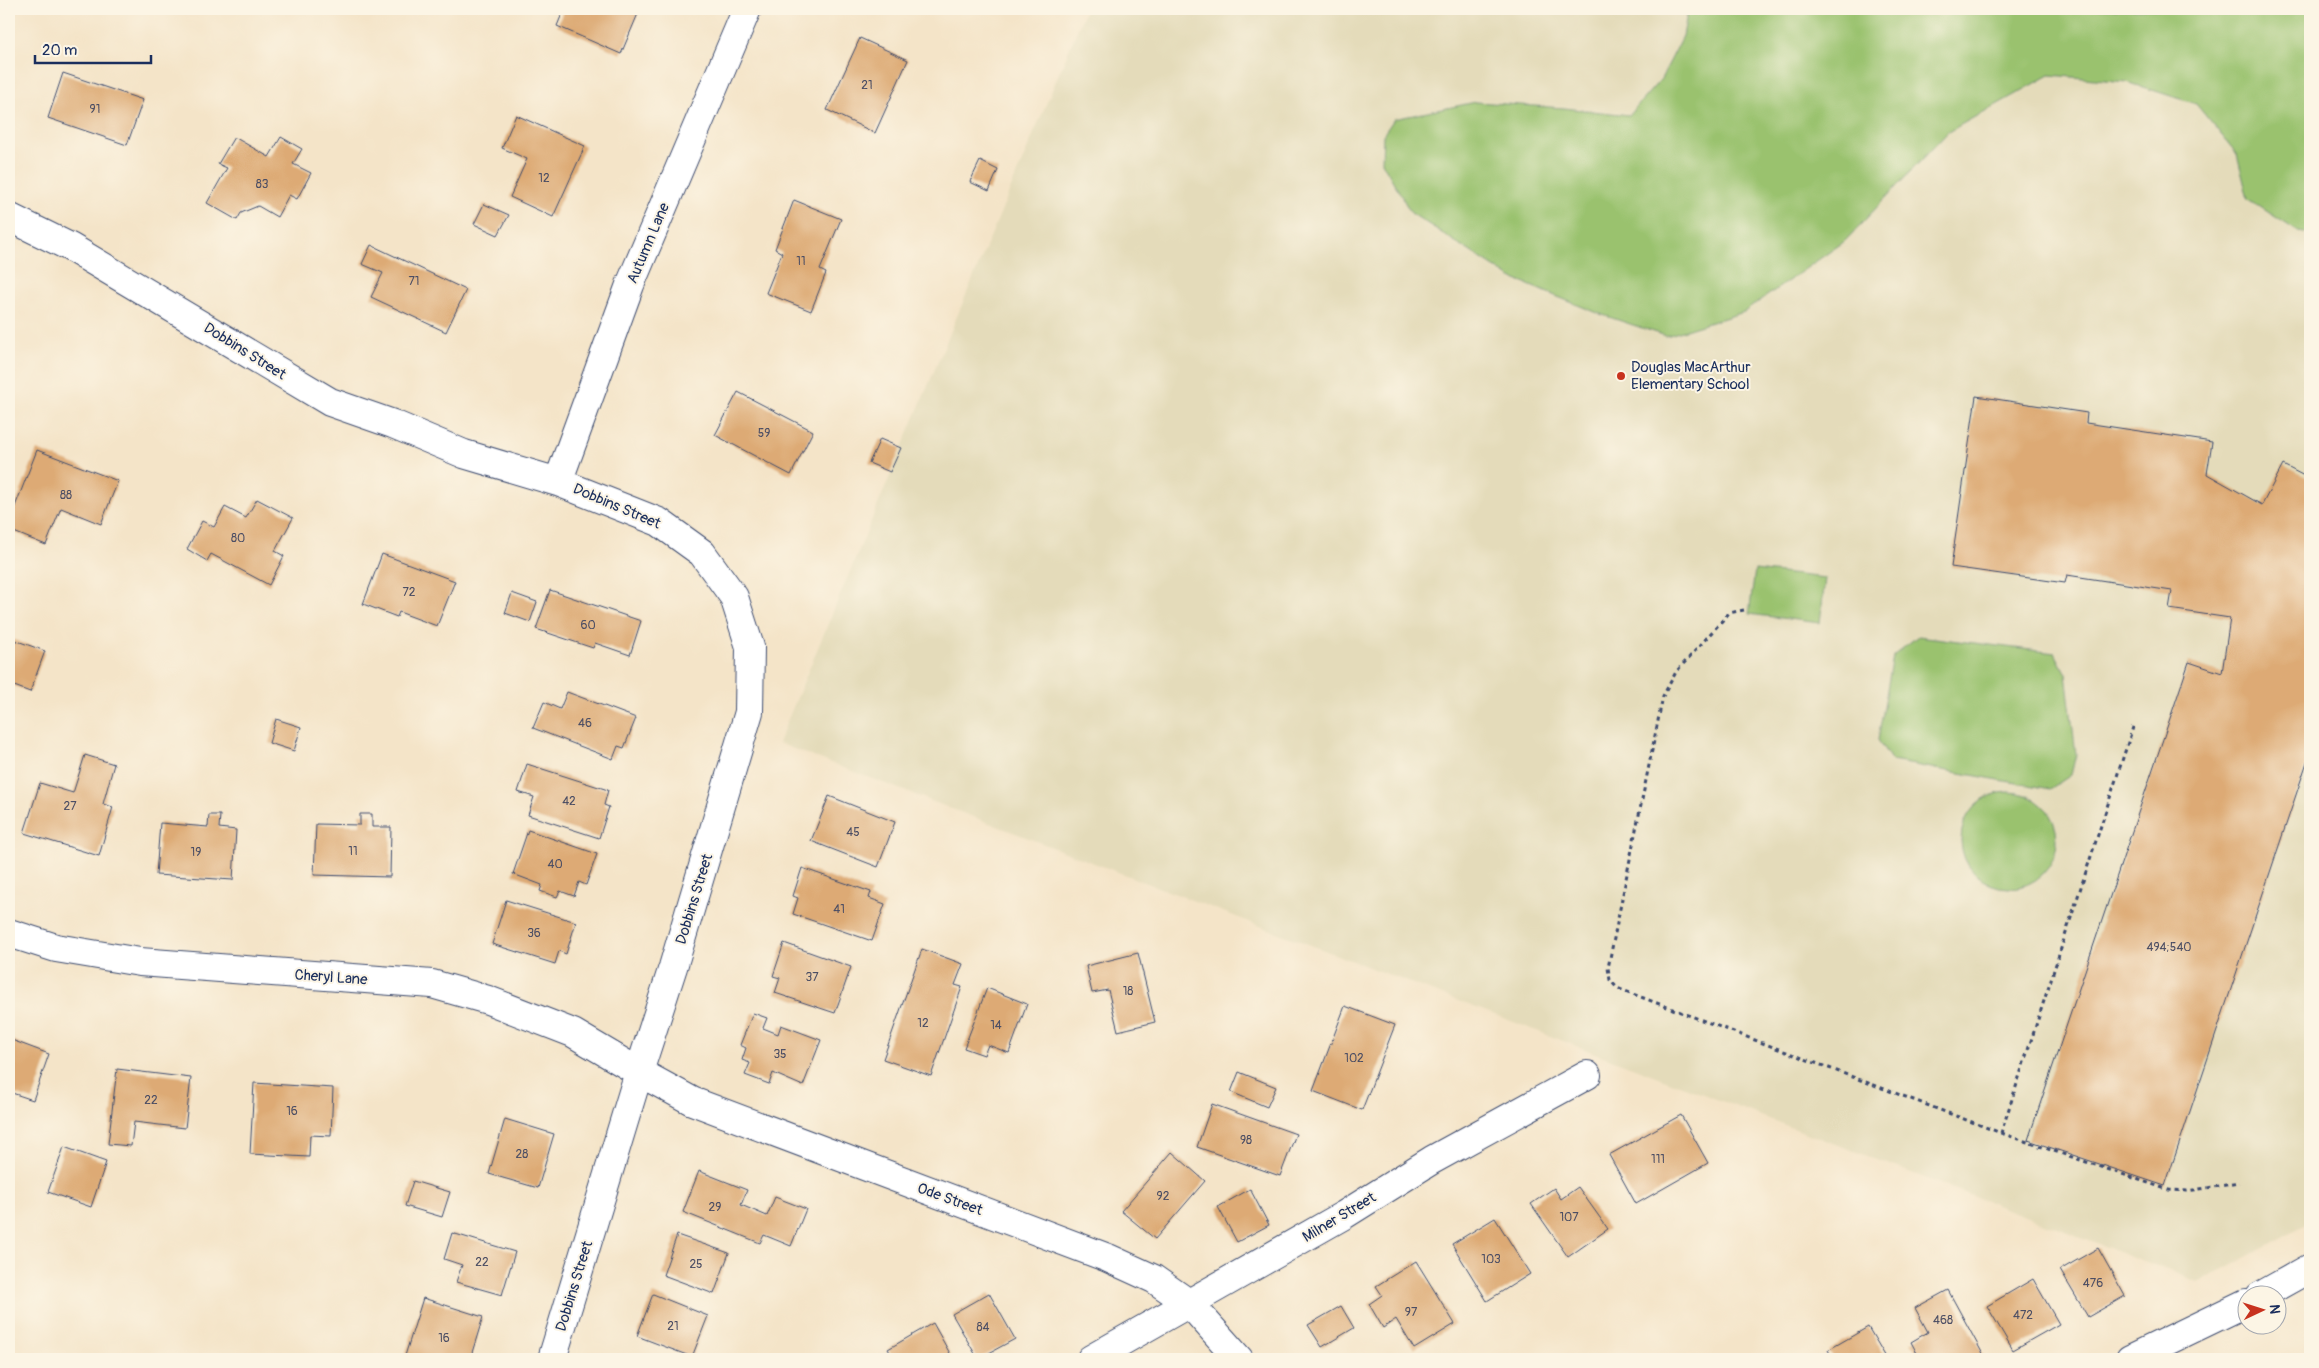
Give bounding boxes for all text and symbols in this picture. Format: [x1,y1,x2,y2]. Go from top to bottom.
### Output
scale bar [35,32,151,64]
text: 20 m [42,41,77,60]
house number: 21 [861,78,873,93]
house number: 91 [90,102,100,117]
house number: 12 [538,171,550,186]
house number: 83 [256,177,269,192]
street label: Autumn Lane [623,199,674,286]
house number: 11 [796,254,806,269]
house number: 71 [408,274,420,289]
street label: Dobbins Street [200,319,290,385]
place label: Douglas MacArthur Elementary School [1631,358,1751,394]
marker: Douglas MacArthur Elementary School [1615,370,1627,382]
house number: 59 [758,426,770,441]
street label: Dobbins Street [570,479,664,534]
house number: 88 [60,488,72,503]
house number: 80 [231,531,245,546]
house number: 72 [402,585,416,600]
house number: 60 [580,618,596,633]
house number: 46 [578,716,592,731]
house number: 42 [562,794,576,809]
house number: 27 [63,799,77,814]
house number: 45 [846,825,860,840]
house number: 11 [348,844,358,859]
house number: 19 [191,845,201,860]
street label: Dobbins Street [672,851,718,947]
house number: 40 [547,857,563,872]
house number: 41 [833,902,845,917]
house number: 36 [527,926,541,941]
house number: 494;540 [2146,940,2192,955]
street label: Cheryl Lane [294,965,369,990]
house number: 37 [805,970,819,985]
house number: 18 [1123,984,1133,999]
house number: 12 [917,1016,929,1031]
house number: 14 [990,1018,1002,1033]
house number: 35 [773,1047,787,1062]
house number: 102 [1344,1051,1364,1066]
house number: 22 [144,1093,158,1108]
house number: 16 [286,1104,298,1119]
house number: 98 [1240,1133,1252,1148]
house number: 28 [516,1147,528,1162]
house number: 111 [1651,1152,1665,1167]
street label: Ode Street [914,1179,986,1220]
street label: Milner Street [1299,1188,1380,1247]
house number: 92 [1157,1189,1170,1204]
house number: 29 [709,1200,721,1215]
house number: 107 [1559,1210,1579,1225]
street label: Dobbins Street [552,1238,598,1334]
house number: 103 [1481,1252,1501,1267]
house number: 22 [475,1255,489,1270]
house number: 25 [689,1257,703,1272]
house number: 476 [2083,1276,2103,1291]
north arrow [2236,1286,2286,1336]
text: N [2266,1304,2283,1314]
house number: 97 [1405,1305,1418,1320]
house number: 472 [2013,1308,2033,1323]
house number: 468 [1933,1313,1953,1328]
house number: 21 [667,1319,679,1334]
house number: 84 [976,1320,990,1335]
house number: 16 [438,1331,450,1346]

